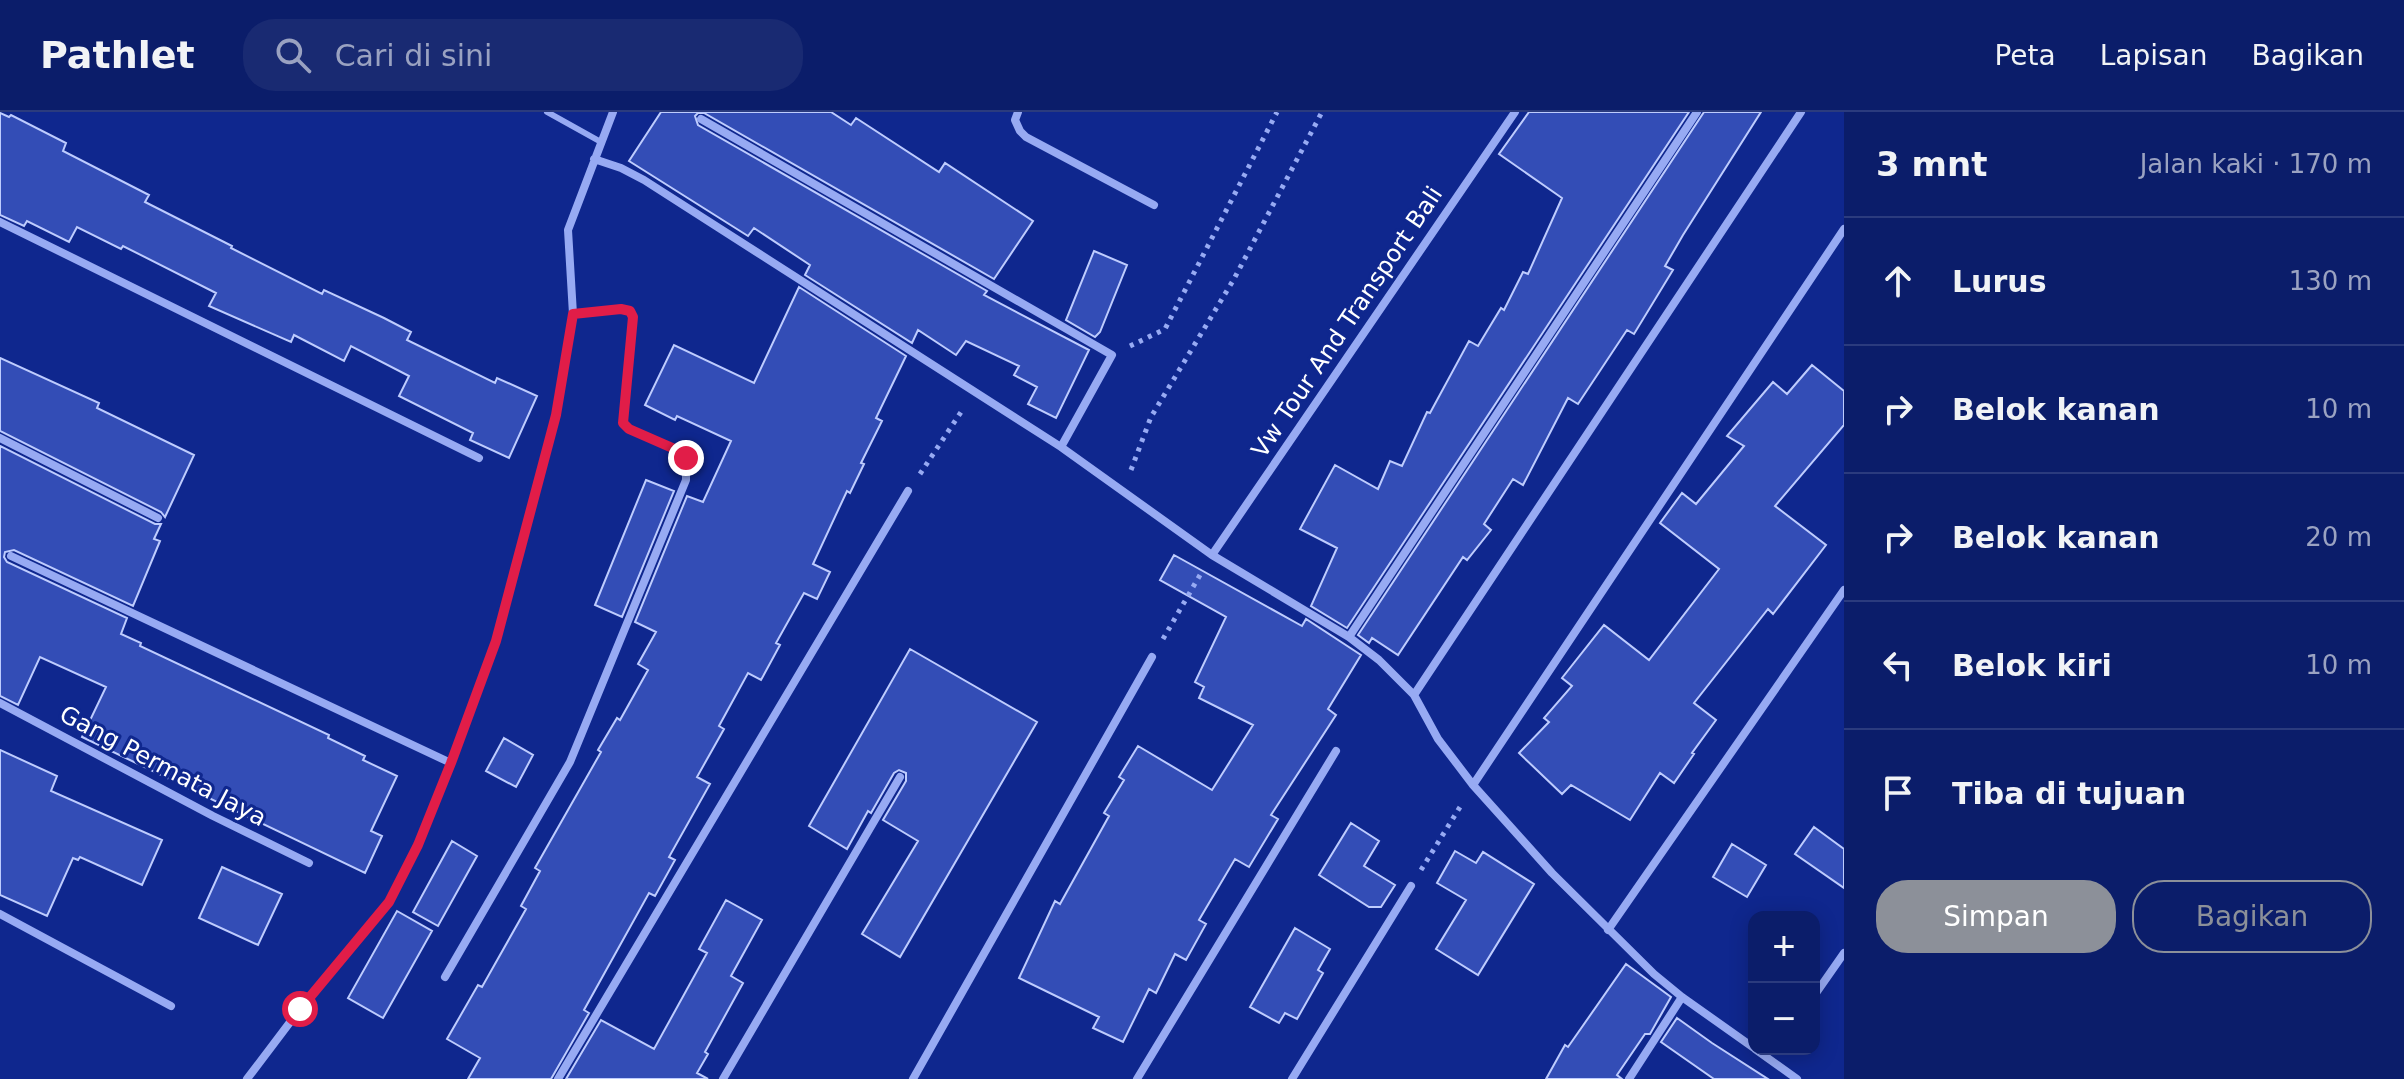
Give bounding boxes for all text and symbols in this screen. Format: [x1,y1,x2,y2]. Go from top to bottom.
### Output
search box [243,19,803,91]
text: Pathlet [40,33,195,77]
icon: search [271,33,315,77]
text: Cari di sini [335,38,492,73]
text: Peta [1994,39,2056,72]
text: Lapisan [2100,39,2207,72]
text: Bagikan [2251,39,2364,72]
text: 3 mnt [1876,144,1987,184]
text: Jalan kaki · 170 m [2140,149,2372,179]
street label: Vw Tour And Transport Bali [1246,181,1448,463]
icon: ahead [1876,259,1920,303]
text: Lurus [1952,264,2046,299]
text: 130 m [2289,266,2372,296]
icon: right [1876,387,1920,431]
text: Belok kanan [1952,392,2160,427]
text: 10 m [2305,394,2372,424]
route end [668,440,704,476]
icon: right [1876,515,1920,559]
text: Belok kanan [1952,520,2160,555]
text: 20 m [2305,522,2372,552]
icon: left [1876,643,1920,687]
text: Belok kiri [1952,648,2112,683]
text: 10 m [2305,650,2372,680]
street label: Gang Permata Jaya [55,700,271,832]
icon: arrive [1876,771,1920,815]
text: Tiba di tujuan [1952,776,2186,811]
button: Simpan [1876,880,2116,953]
button: Bagikan [2132,880,2372,953]
map controls [1748,911,1820,1055]
button: + [1748,911,1820,983]
button: − [1748,983,1820,1055]
route start [282,991,318,1027]

